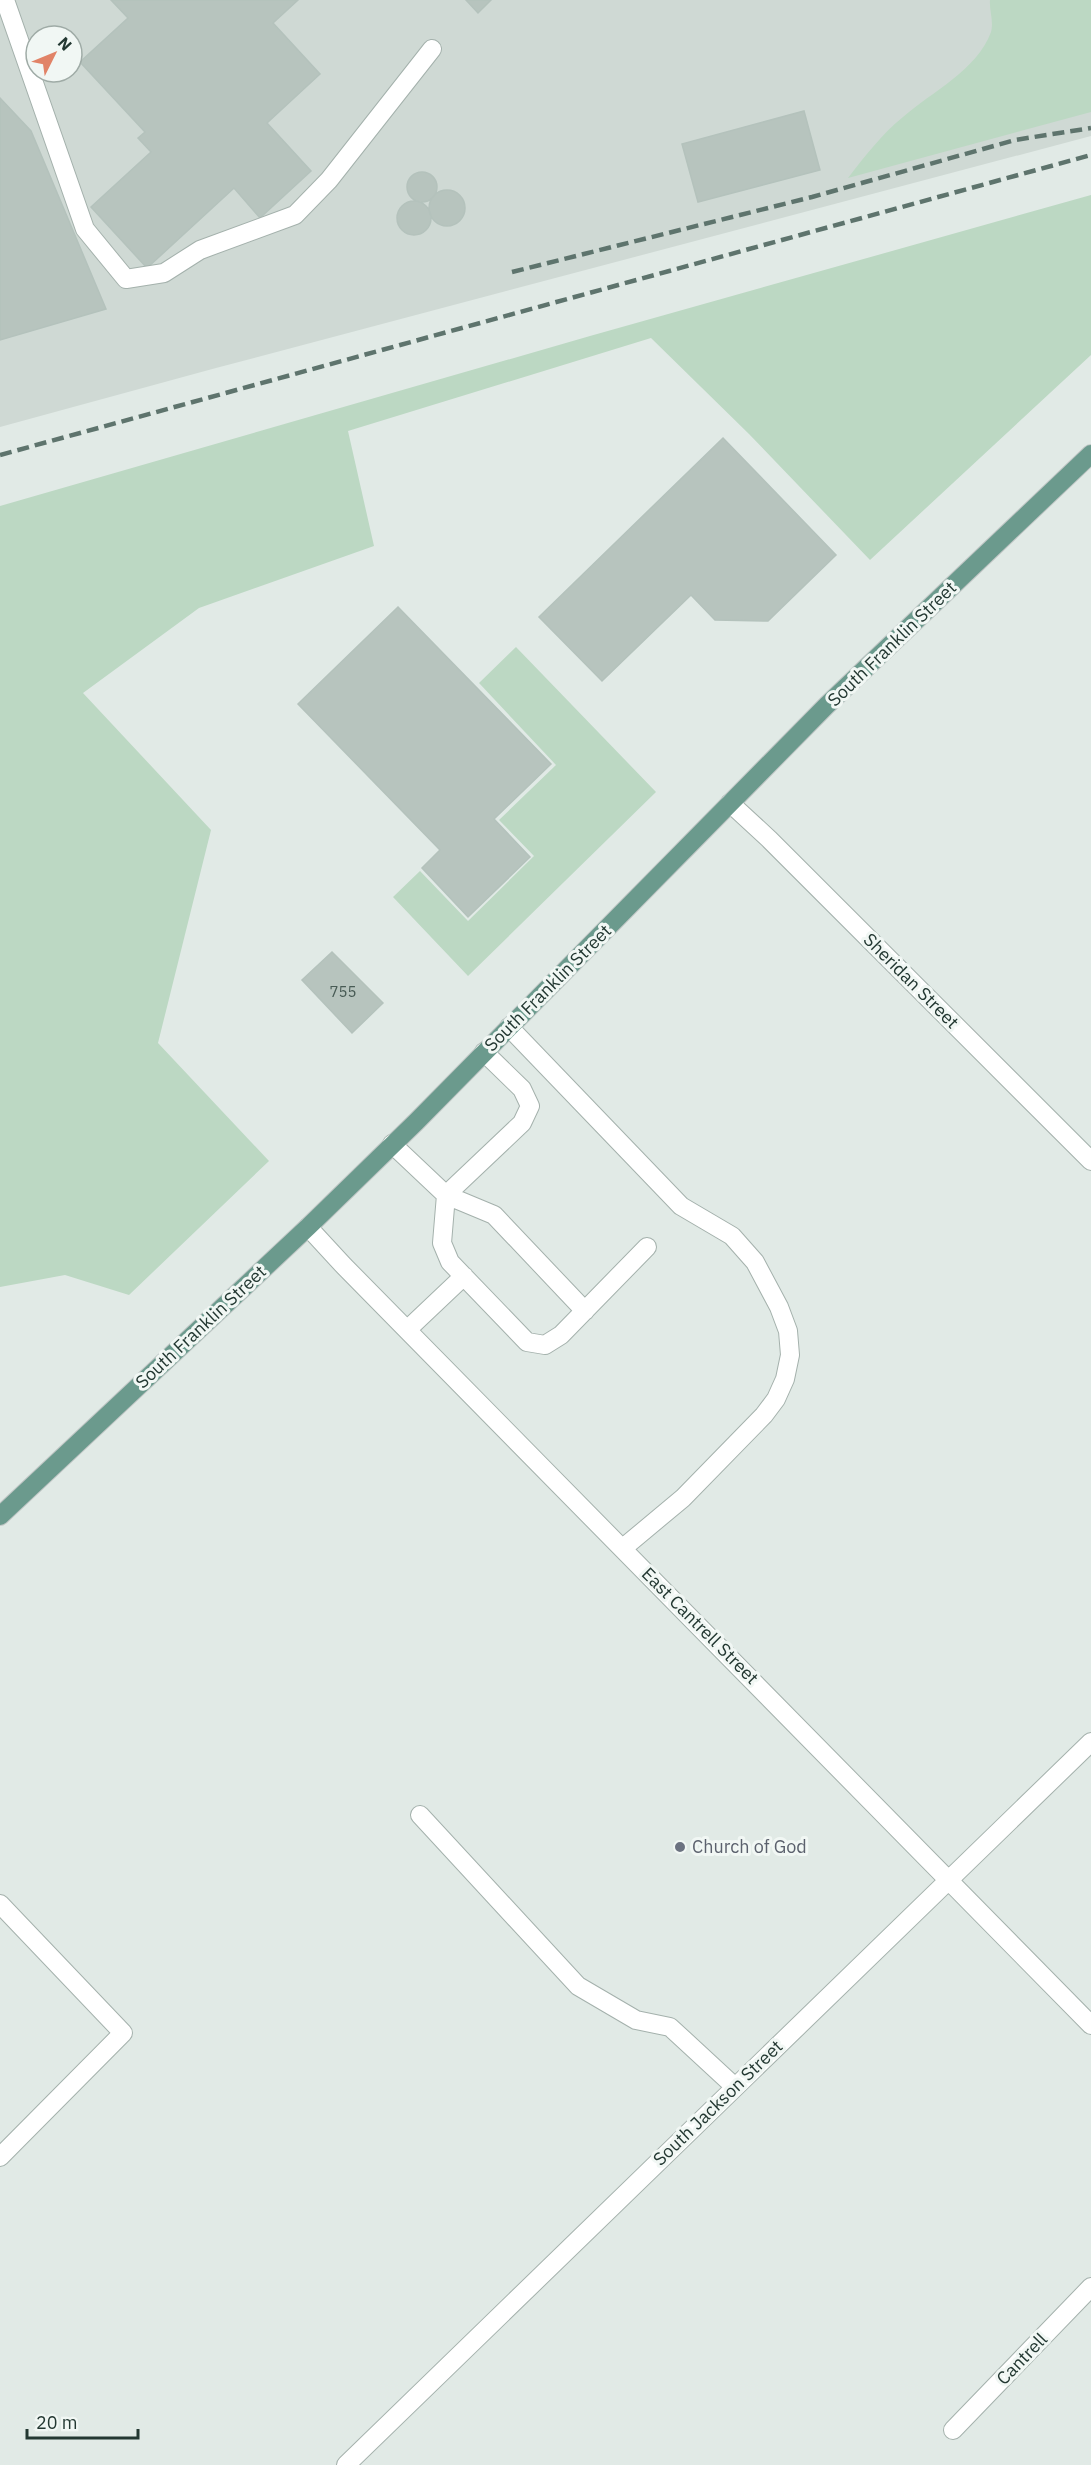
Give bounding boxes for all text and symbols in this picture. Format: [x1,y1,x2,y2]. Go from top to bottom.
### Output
north arrow [24,24,84,84]
text: N [54,33,76,55]
street label: South Franklin Street [822,576,961,711]
street label: South Franklin Street [479,919,616,1056]
street label: Sheridan Street [859,928,964,1033]
house number: 755 [329,982,357,1001]
street label: South Franklin Street [131,1260,271,1393]
street label: East Cantrell Street [637,1562,764,1689]
place label: Church of God [692,1835,807,1858]
marker: Church of God [673,1840,687,1854]
street label: South Jackson Street [648,2035,787,2170]
street label: Cantrell [991,2328,1052,2389]
scale bar [27,2402,138,2440]
text: 20 m [36,2411,78,2434]

